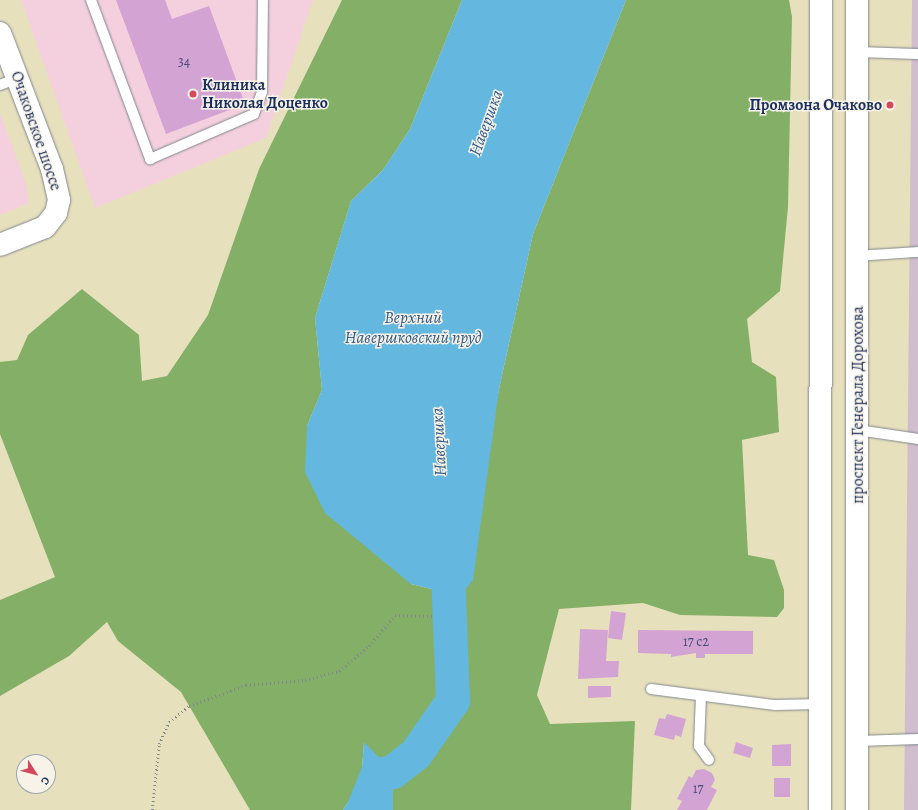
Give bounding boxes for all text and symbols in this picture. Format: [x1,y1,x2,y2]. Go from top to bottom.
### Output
house number: 34 [178,54,190,70]
street label: Очаковское шоссе [7,69,65,193]
place label: Клиника Николая Доценко [202,75,328,113]
water label: Навершка [465,87,507,159]
marker: Клиника Николая Доценко [187,88,199,100]
place label: Промзона Очаково [749,95,882,115]
marker: Промзона Очаково [885,100,895,110]
street label: проспект Генерала Дорохова [848,306,868,504]
water label: Верхний Навершковский пруд [344,308,482,348]
water label: Навершка [427,407,451,477]
house number: 17 с2 [683,634,709,650]
north arrow [16,754,56,794]
text: С [37,774,53,788]
house number: 17 [693,781,703,797]

